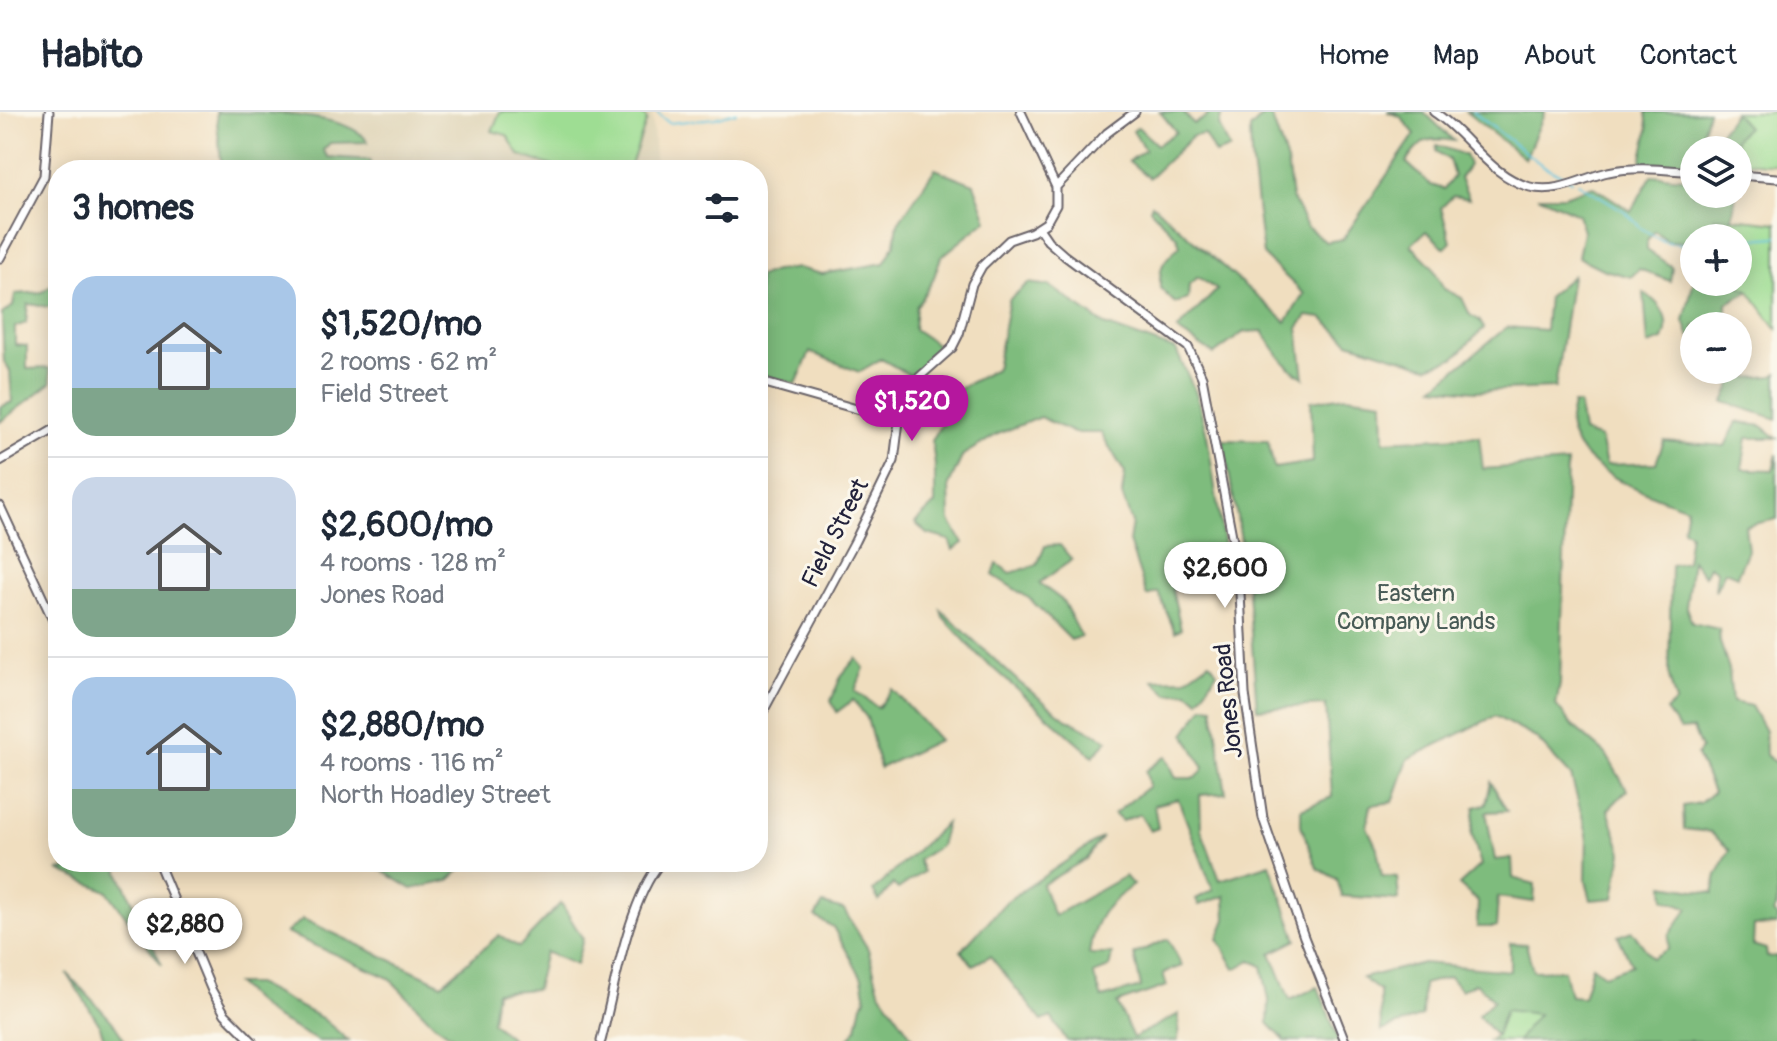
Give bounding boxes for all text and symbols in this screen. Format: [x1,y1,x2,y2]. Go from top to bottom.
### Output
text: Habito [40,31,143,79]
text: Home [1318,38,1389,73]
text: Map [1433,38,1479,73]
text: About [1523,38,1596,73]
text: Contact [1640,38,1737,73]
map controls [1680,136,1752,384]
button: layers [1680,136,1752,208]
icon: filters [700,186,744,230]
text: 3 homes [72,187,194,230]
button: + [1680,224,1752,296]
text: $1,520/mo [320,303,482,346]
icon: home [136,308,232,404]
button: − [1680,312,1752,384]
text: 2 rooms · 62 m² [320,346,497,378]
pin: $1,520 [847,375,977,443]
text: Field Street [320,378,448,410]
text: $1,520 [873,385,951,417]
street label: Field Street [796,474,875,593]
text: $2,600/mo [320,504,493,547]
icon: home [136,509,232,605]
pin: $2,600 [1160,542,1290,610]
text: 4 rooms · 128 m² [320,547,506,579]
text: $2,600 [1182,552,1268,584]
text: Jones Road [320,579,445,611]
park label: Eastern Company Lands [1337,579,1496,636]
street label: Jones Road [1208,642,1249,760]
text: $2,880/mo [320,704,484,747]
icon: home [136,709,232,805]
text: 4 rooms · 116 m² [320,747,504,779]
text: North Hoadley Street [320,779,551,811]
pin: $2,880 [120,898,250,966]
text: $2,880 [145,908,225,940]

